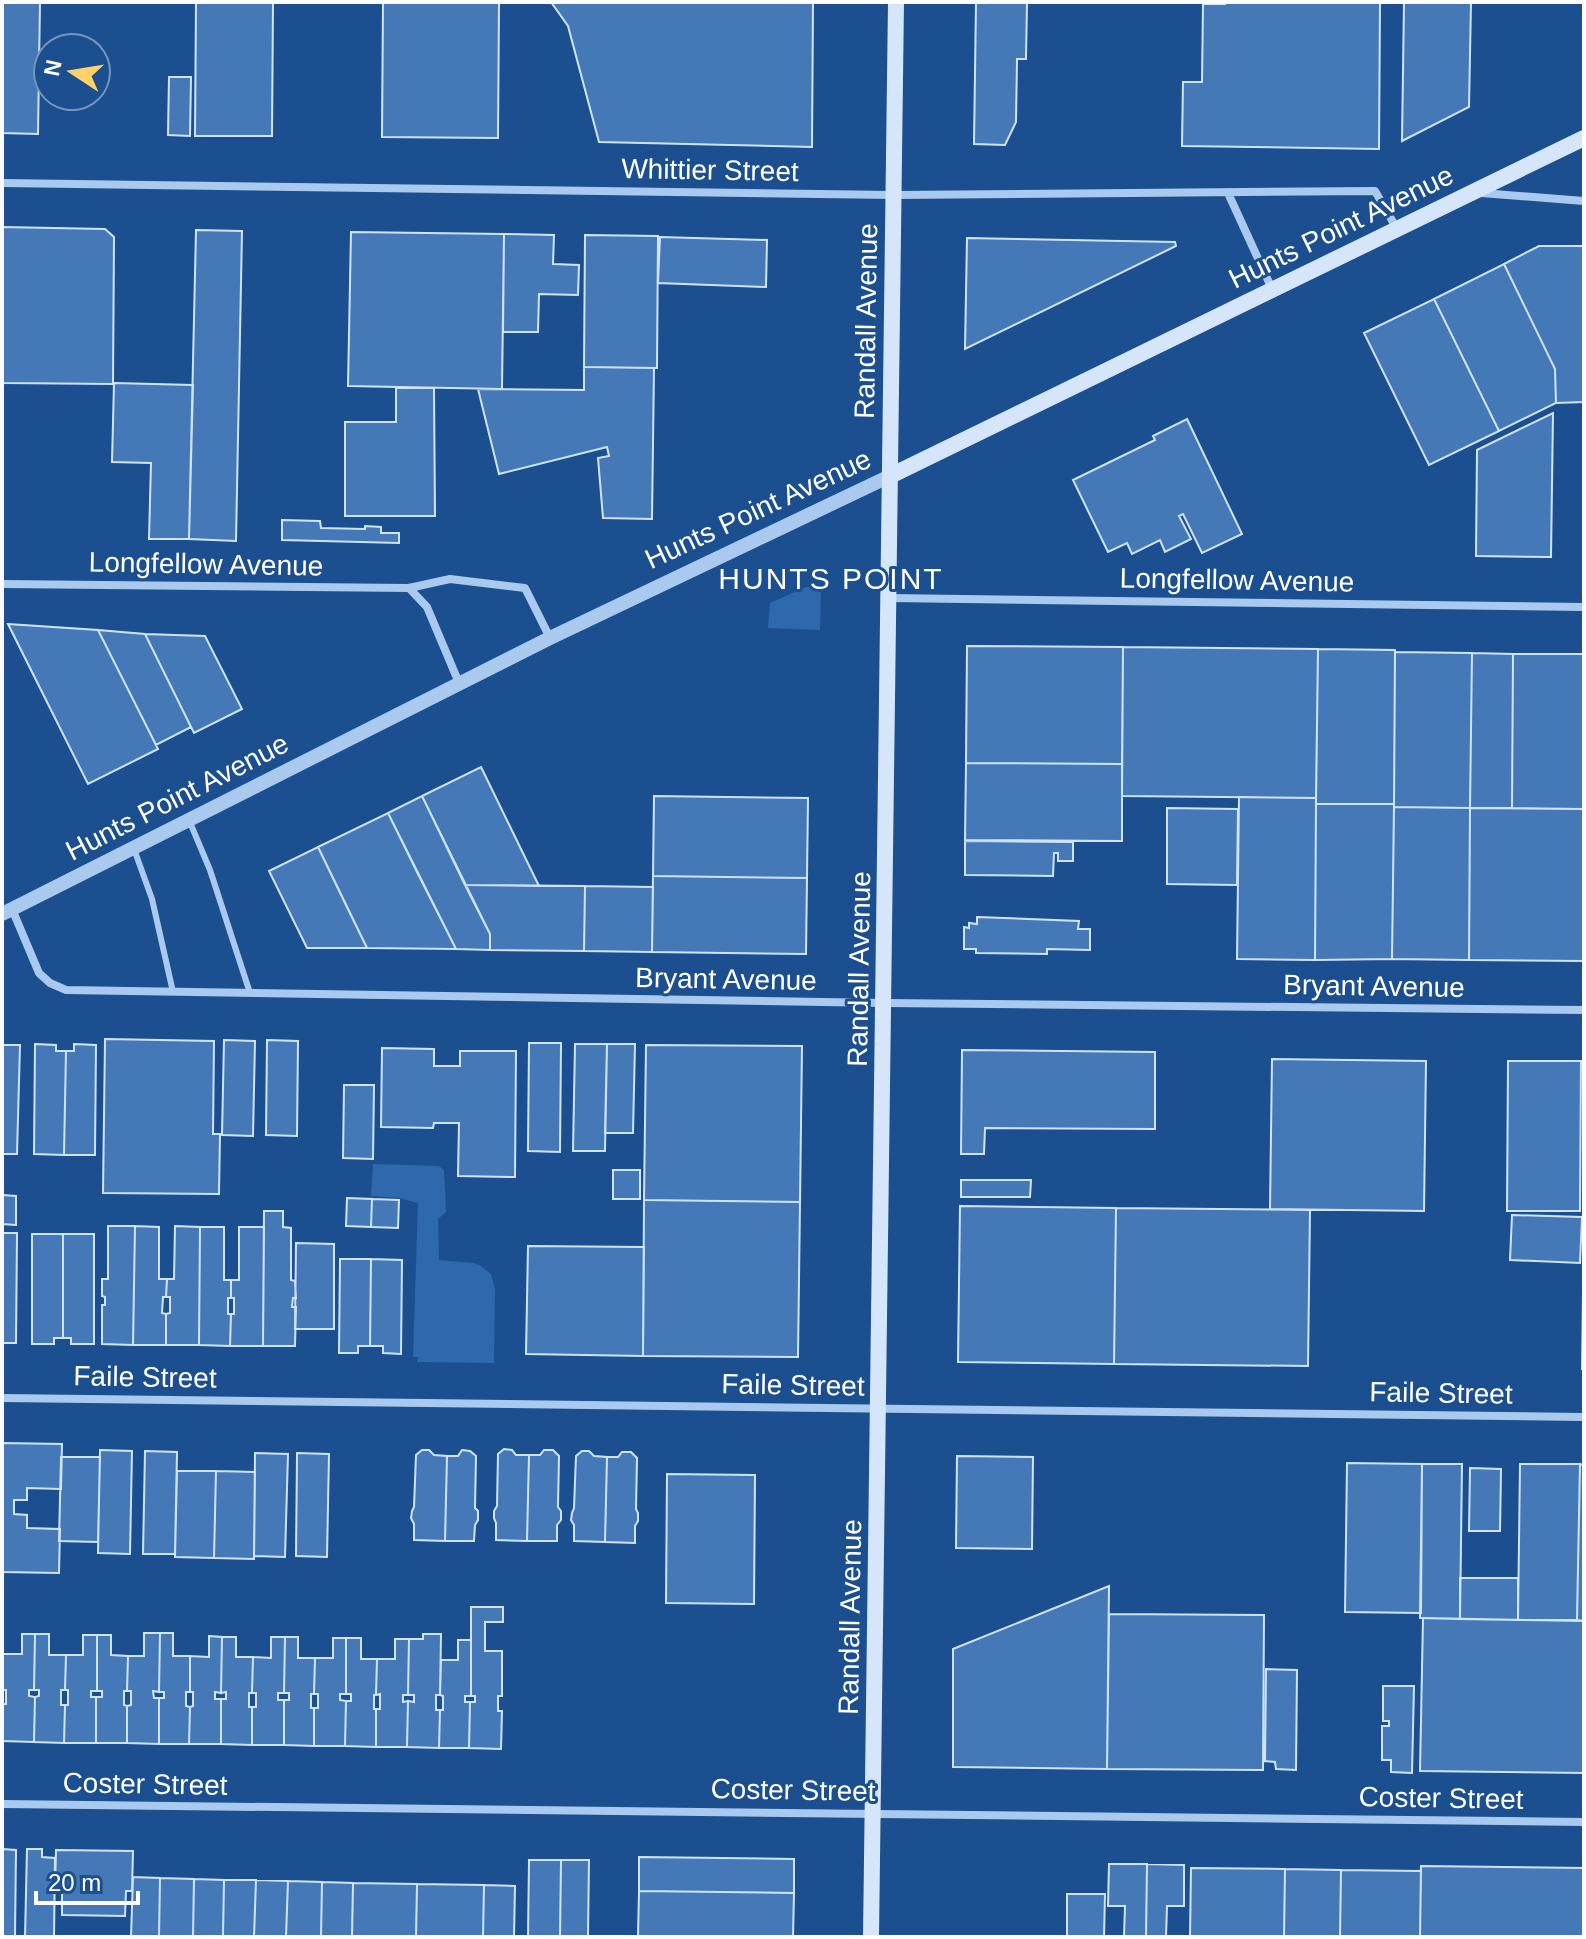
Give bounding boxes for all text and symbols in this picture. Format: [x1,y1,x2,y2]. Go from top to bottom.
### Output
north arrow [32,32,112,112]
text: N [39,58,67,78]
street label: Whittier Street [621,153,799,187]
street label: Hunts Point Avenue [1224,159,1458,295]
street label: Randall Avenue [849,223,883,419]
street label: Hunts Point Avenue [640,443,876,575]
street label: Longfellow Avenue [88,546,324,582]
district label: HUNTS POINT [718,562,944,595]
street label: Longfellow Avenue [1119,562,1355,598]
street label: Hunts Point Avenue [61,727,293,867]
street label: Randall Avenue [842,871,876,1067]
street label: Bryant Avenue [635,962,817,996]
street label: Bryant Avenue [1283,969,1465,1003]
street label: Faile Street [73,1360,217,1394]
street label: Faile Street [721,1368,865,1402]
street label: Faile Street [1369,1376,1513,1410]
street label: Randall Avenue [833,1519,867,1715]
street label: Coster Street [62,1767,228,1801]
street label: Coster Street [710,1773,876,1807]
street label: Coster Street [1358,1781,1524,1815]
scale bar [36,1855,138,1905]
text: 20 m [48,1869,101,1896]

